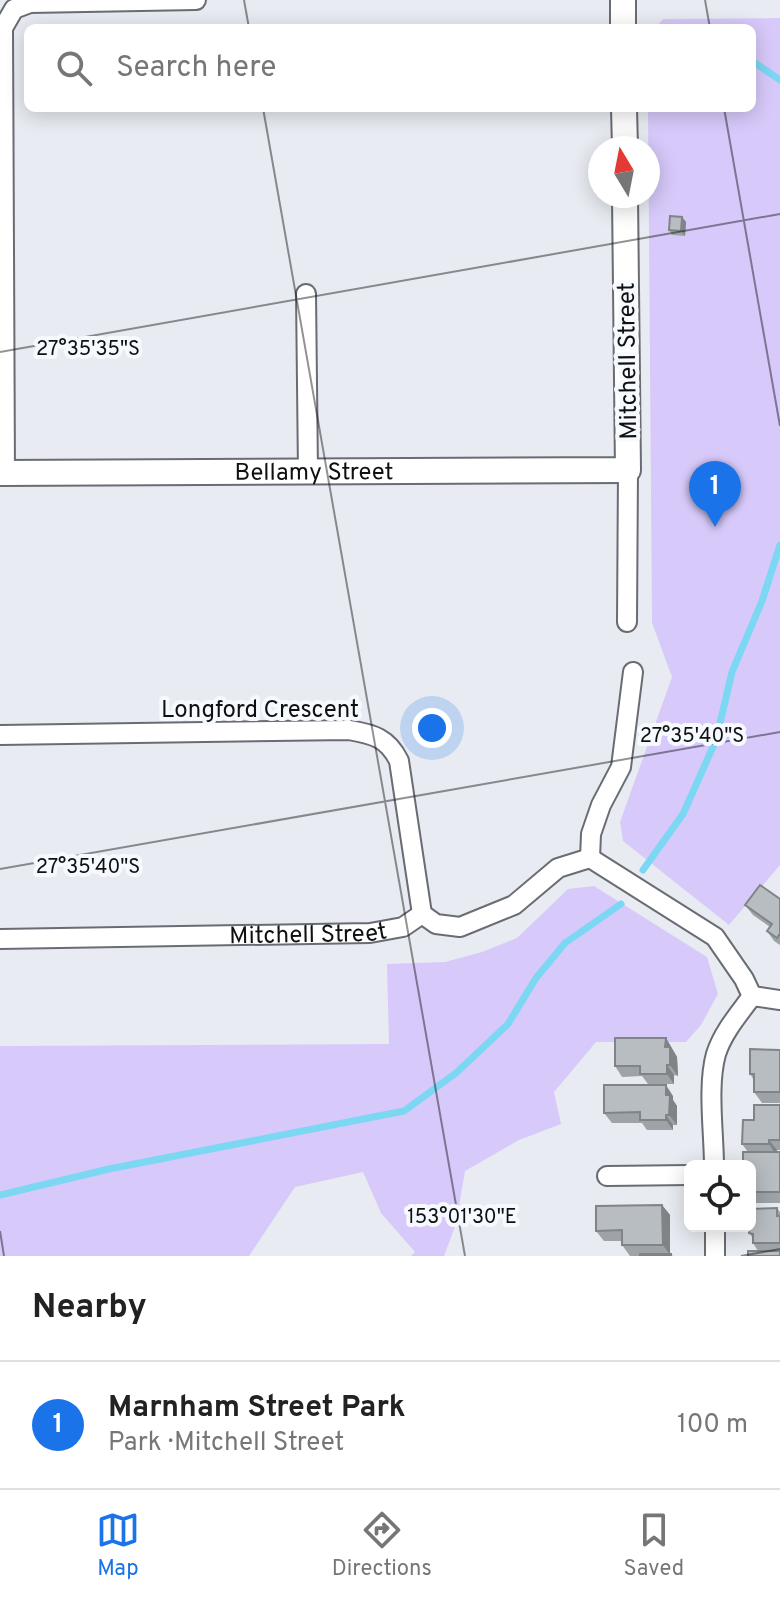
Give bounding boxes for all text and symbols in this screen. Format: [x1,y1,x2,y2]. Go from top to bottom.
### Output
search box [24,24,756,112]
icon: search [52,46,96,90]
text: Search here [116,50,276,87]
north arrow [588,136,660,208]
street label: Mitchell Street [613,282,645,440]
text: 27°35'35"S [36,337,140,363]
street label: Bellamy Street [234,458,394,489]
pin: 1 [689,461,741,527]
street label: Longford Crescent [161,696,359,726]
your location [412,708,452,748]
text: 27°35'40"S [640,724,744,750]
text: 27°35'40"S [36,855,140,881]
street label: Mitchell Street [229,917,389,952]
map controls [684,1160,756,1232]
button: locate [684,1160,756,1232]
text: 153°01'30"E [407,1205,517,1231]
text: Nearby [32,1287,147,1330]
text: Marnham Street Park [108,1390,406,1427]
text: 1 [53,1409,63,1442]
text: 100 m [677,1409,748,1442]
text: Park · Mitchell Street [108,1427,344,1460]
tab: Map [96,1508,140,1583]
tab: Directions [332,1508,432,1583]
tab: Saved [624,1508,684,1583]

